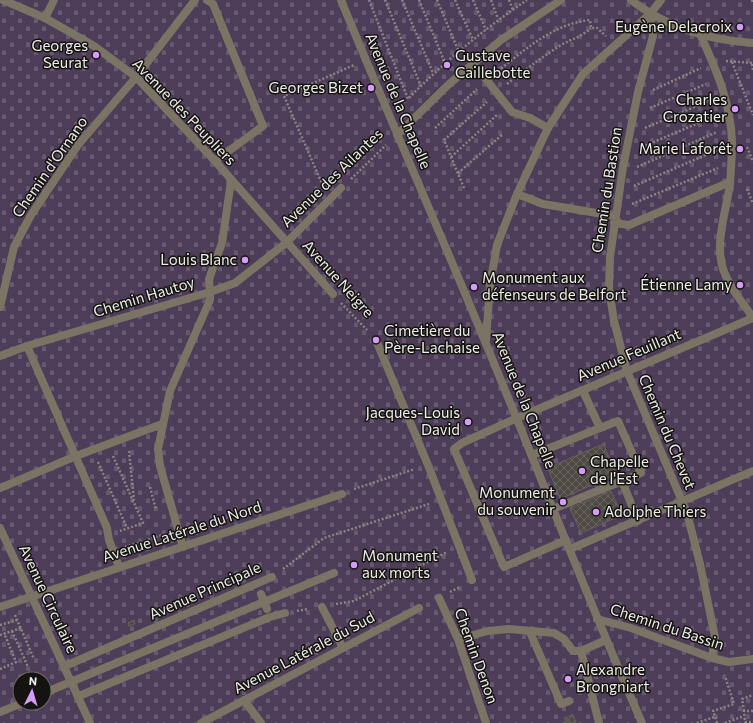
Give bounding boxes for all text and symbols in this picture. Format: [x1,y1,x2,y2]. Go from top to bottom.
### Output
place label: Eugène Delacroix [615,17,732,35]
marker: Eugène Delacroix [735,22,745,32]
street label: Avenue de la Chapelle [362,30,436,171]
place label: Georges Seurat [31,36,88,71]
place label: Gustave Caillebotte [455,46,530,81]
marker: Georges Seurat [91,50,101,60]
street label: Avenue des Peupliers [129,54,240,169]
marker: Gustave Caillebotte [442,60,452,70]
place label: Georges Bizet [269,78,363,96]
marker: Georges Bizet [366,83,376,93]
place label: Charles Crozatier [663,90,727,125]
marker: Charles Crozatier [730,104,740,114]
street label: Chemin d'Ornano [8,112,91,220]
street label: Avenue des Ailantes [277,124,386,230]
street label: Chemin du Bastion [587,126,625,254]
place label: Marie Laforêt [639,139,732,157]
marker: Marie Laforêt [735,144,745,154]
street label: Avenue Neigre [299,236,378,321]
place label: Louis Blanc [160,250,237,268]
marker: Louis Blanc [240,255,250,265]
place label: Monument aux défenseurs de Belfort [482,268,627,303]
street label: Chemin Hautoy [91,272,197,320]
place label: Étienne Lamy [640,274,732,293]
marker: Étienne Lamy [735,280,745,290]
marker: Monument aux défenseurs de Belfort [469,282,479,292]
place label: Cimetière du Père-Lachaise [384,321,480,356]
street label: Avenue Feuillant [574,324,683,384]
street label: Avenue de la Chapelle [489,329,561,471]
marker: Cimetière du Père-Lachaise [371,335,381,345]
street label: Chemin du Chevet [636,371,700,492]
place label: Jacques-Louis David [366,403,460,438]
marker: Jacques-Louis David [463,417,473,427]
place label: Chapelle de l'Est [590,452,649,487]
marker: Chapelle de l'Est [577,466,587,476]
place label: Monument du souvenir [477,483,555,518]
street label: Avenue Latérale du Nord [100,497,263,565]
marker: Monument du souvenir [558,497,568,507]
place label: Adolphe Thiers [604,502,706,520]
marker: Adolphe Thiers [591,507,601,517]
street label: Avenue Circulaire [16,541,82,656]
place label: Monument aux morts [362,546,438,581]
street label: Avenue Principale [146,557,263,623]
marker: Monument aux morts [349,560,359,570]
street label: Chemin du Bassin [608,599,727,653]
street label: Chemin Denon [451,605,503,706]
street label: Avenue Latérale du Sud [230,607,377,697]
place label: Alexandre Brongniart [576,660,650,695]
north arrow [12,671,52,711]
text: N [28,674,38,687]
marker: Alexandre Brongniart [563,674,573,684]

